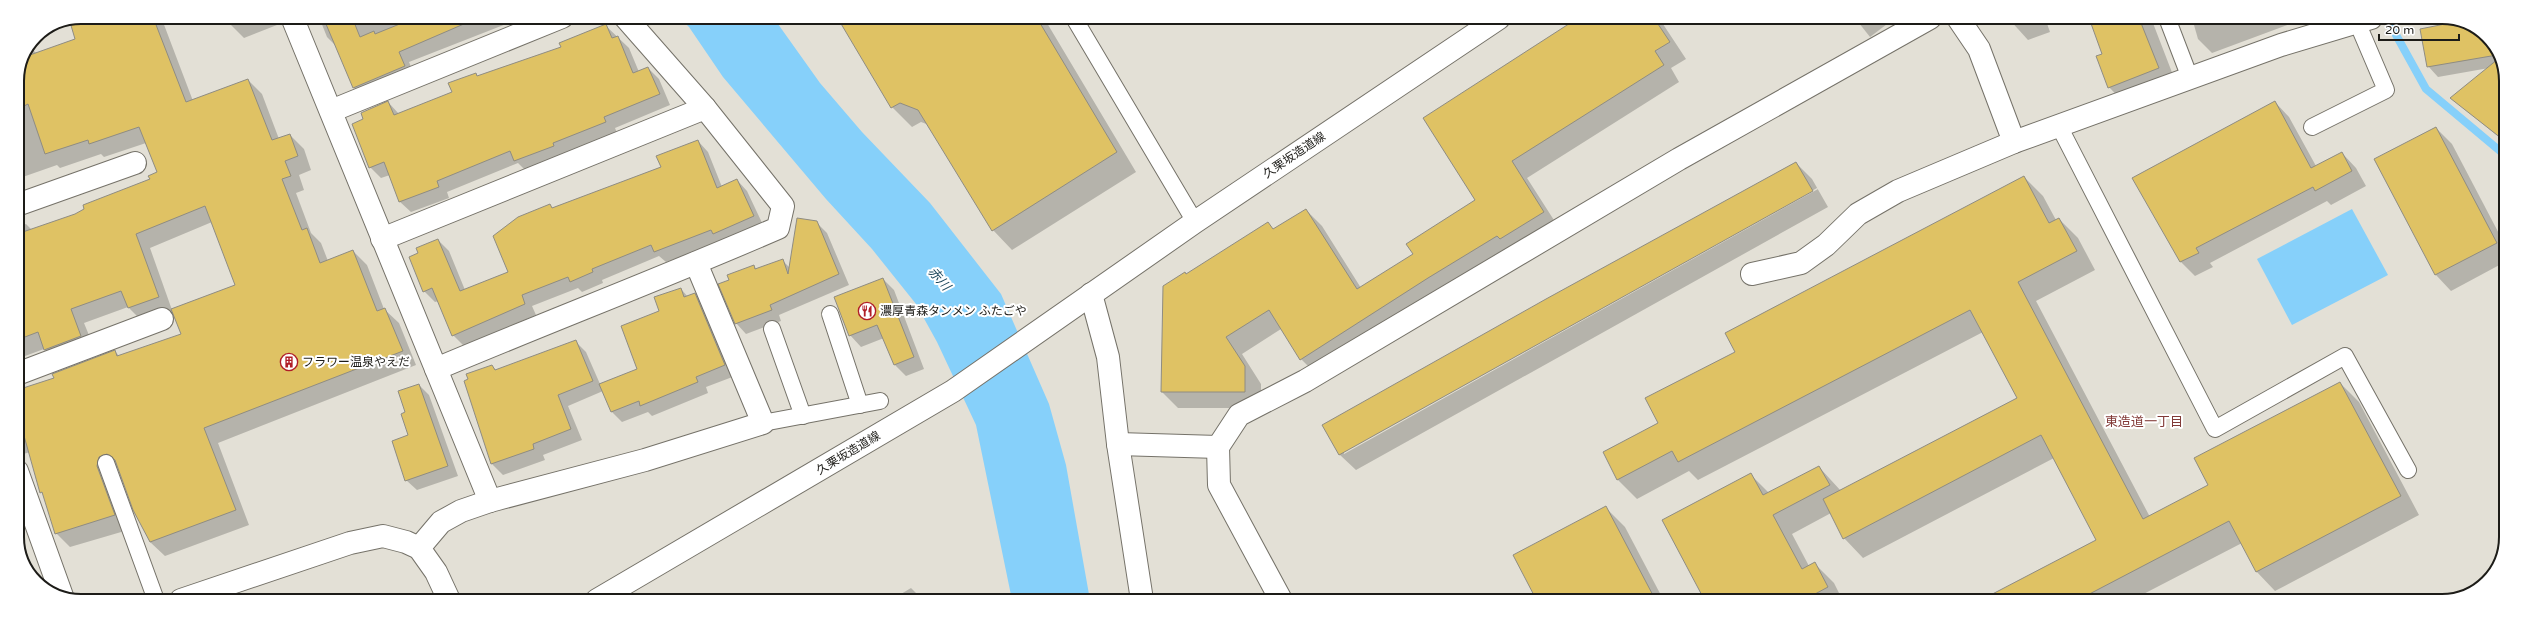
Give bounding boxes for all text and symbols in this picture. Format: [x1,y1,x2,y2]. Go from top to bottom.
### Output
scale bar [2379,16,2459,42]
text: 20 m [2385,23,2414,37]
street label: 久栗坂造道線 [1260,129,1328,181]
water label: 赤川 [924,264,955,296]
restaurant icon: 濃厚青森タンメン ふたごや [857,301,877,321]
place label: 濃厚青森タンメン ふたごや [880,304,1027,318]
building icon: フラワー温泉やえだ [279,352,299,372]
place label: フラワー温泉やえだ [302,355,410,369]
district label: 東造道一丁目 [2105,414,2183,430]
street label: 久栗坂造道線 [814,428,882,478]

